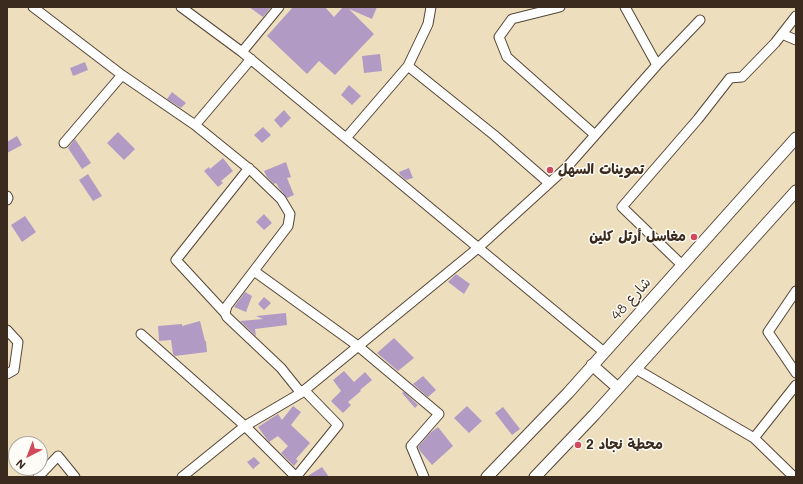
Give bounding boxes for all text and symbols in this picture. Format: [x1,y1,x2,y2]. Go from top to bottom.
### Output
place label: تموينات السهل [558,162,644,178]
marker: تموينات السهل [545,165,555,175]
place label: مغاسل أرتل كلين [589,229,686,245]
marker: مغاسل أرتل كلين [689,232,699,242]
street label: شارع 48 [608,274,654,324]
north arrow [8,436,48,476]
place label: محطة نجاد 2 [586,437,663,453]
marker: محطة نجاد 2 [573,440,583,450]
text: N [12,456,28,473]

